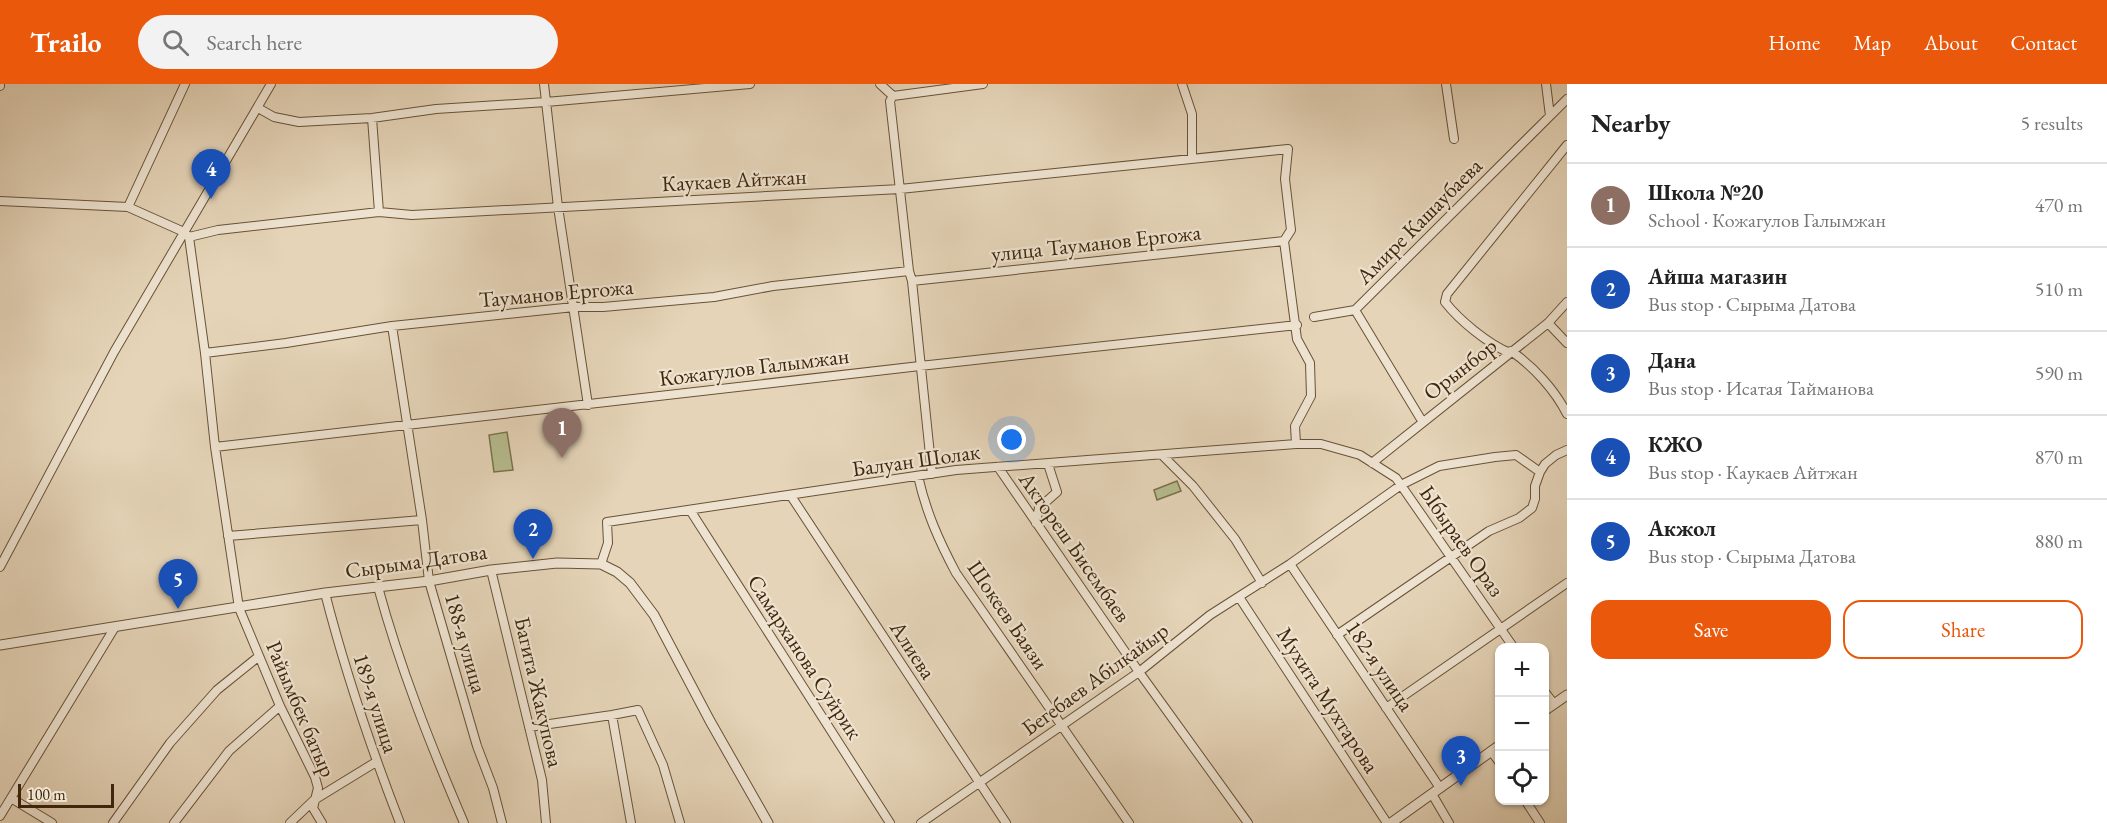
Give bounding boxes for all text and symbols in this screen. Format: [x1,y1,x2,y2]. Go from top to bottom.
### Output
search box [138,15,558,69]
text: Trailo [30,24,102,60]
icon: search [159,26,192,59]
text: Search here [207,28,302,57]
text: Home [1768,29,1820,56]
text: Map [1853,29,1891,56]
text: About [1924,29,1977,56]
text: Contact [2010,29,2077,56]
text: Nearby [1591,106,1671,140]
text: 5 results [2020,110,2083,136]
pin: 4 [192,150,230,199]
street label: Амире Кашаубаева [1349,151,1489,291]
street label: Каукаев Айтжан [661,162,807,198]
text: Школа №20 [1648,178,1763,207]
text: 1 [1605,192,1616,218]
text: 470 m [2035,192,2083,218]
text: School · Кожагулов Галымжан [1648,207,1886,233]
street label: улица Тауманов Ергожа [990,218,1203,268]
text: Айша магазин [1648,262,1787,291]
street label: Тауманов Ергожа [478,272,635,314]
text: 2 [1605,276,1616,302]
text: 510 m [2035,276,2083,302]
text: Bus stop · Сырыма Датова [1648,291,1856,317]
street label: Орынбор [1417,331,1503,407]
street label: Кожагулов Галымжан [657,341,851,393]
text: Дана [1648,346,1696,375]
text: 3 [1605,360,1616,386]
text: 590 m [2035,360,2083,386]
text: Bus stop · Исатая Тайманова [1648,375,1874,401]
pin: 1 [542,408,582,458]
your location [997,425,1026,454]
text: КЖО [1648,430,1702,459]
street label: Балуан Шолак [850,437,982,483]
text: 4 [1605,444,1616,470]
text: 870 m [2035,444,2083,470]
text: Bus stop · Каукаев Айтжан [1648,459,1858,485]
street label: Актореш Бисембаев [1012,465,1138,628]
street label: Ыбыраев Ораз [1413,480,1511,602]
pin: 2 [514,510,552,559]
text: Акжол [1648,514,1716,543]
text: 5 [1605,528,1616,554]
text: 880 m [2035,528,2083,554]
street label: Сырыма Датова [343,537,489,585]
text: Bus stop · Сырыма Датова [1648,543,1856,569]
street label: Шокеев Баязи [961,555,1055,676]
pin: 5 [158,560,198,609]
street label: Самарханова Суйрик [741,569,869,745]
street label: 188-я улица [438,589,494,697]
button: Save [1591,600,1831,659]
button: Share [1843,600,2083,659]
street label: Багита Жакупова [508,614,570,770]
street label: Алиева [883,614,943,685]
street label: 182-я улица [1339,615,1421,717]
street label: Бегебаев Абілкайыр [1016,616,1174,742]
street label: Мухита Мухтарова [1270,622,1386,779]
street label: Райымбек батыр [259,637,343,781]
map controls [1495,643,1549,805]
button: + [1495,643,1549,697]
street label: 189-я улица [346,649,406,757]
button: − [1495,697,1549,751]
pin: 3 [1442,736,1480,786]
button: locate [1495,751,1549,805]
scale bar [18,781,114,808]
text: 100 m [27,784,66,805]

